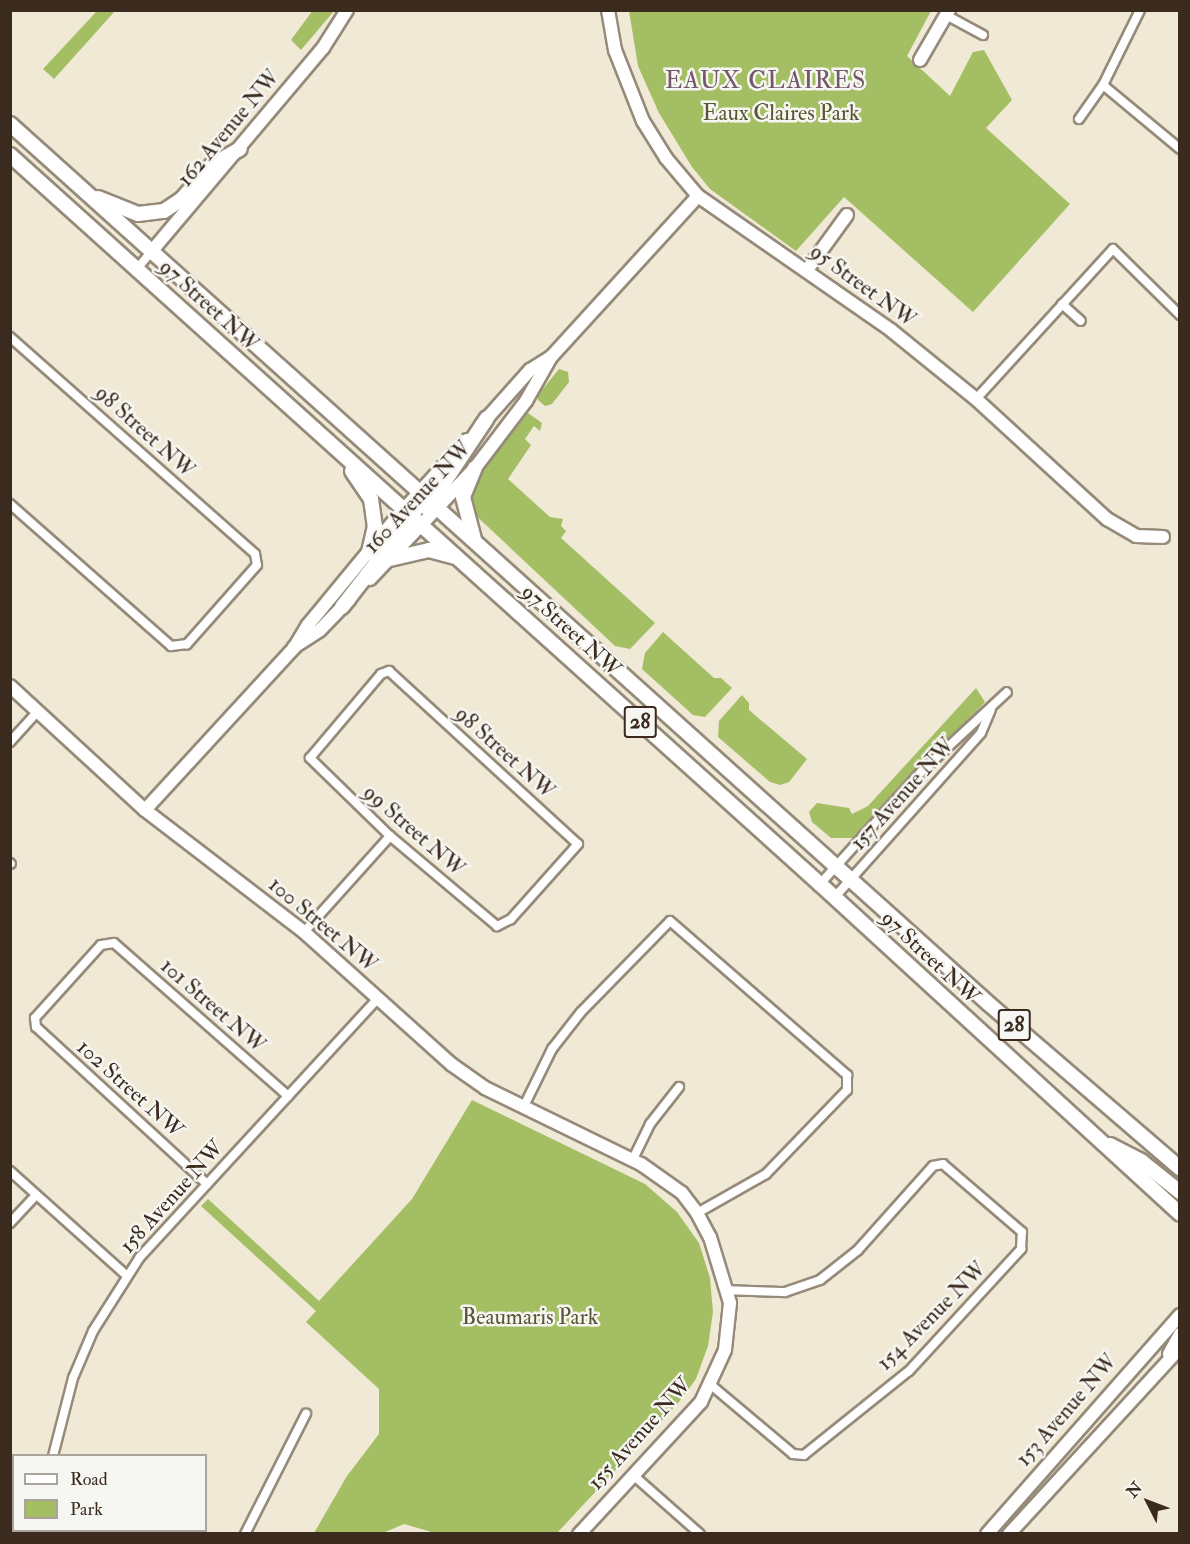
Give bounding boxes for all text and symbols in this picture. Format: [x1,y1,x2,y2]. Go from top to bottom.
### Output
street label: 162 Avenue NW [172,64,286,192]
district label: EAUX CLAIRES [665,67,867,95]
park label: Eaux Claires Park [703,101,859,127]
street label: 95 Street NW [805,238,921,334]
street label: 97 Street NW [153,254,265,358]
street label: 98 Street NW [89,380,201,484]
street label: 160 Avenue NW [359,435,477,559]
street label: 97 Street NW [515,579,627,683]
street label: 98 Street NW [449,701,561,805]
road number: 28 [624,704,656,740]
street label: 157 Avenue NW [845,732,961,856]
street label: 99 Street NW [357,779,471,883]
street label: 100 Street NW [263,872,383,978]
street label: 97 Street NW [875,905,985,1011]
street label: 101 Street NW [155,953,271,1059]
road number: 28 [998,1007,1030,1043]
street label: 102 Street NW [71,1034,189,1144]
street label: 158 Avenue NW [114,1135,230,1259]
street label: 154 Avenue NW [872,1256,992,1376]
park label: Beaumaris Park [462,1305,598,1331]
street label: 153 Avenue NW [1011,1348,1123,1472]
street label: 155 Avenue NW [583,1372,697,1496]
legend [12,1454,207,1532]
text: Road [70,1468,108,1491]
north arrow [1118,1472,1178,1532]
text: N [1122,1478,1147,1502]
text: Park [70,1498,103,1521]

